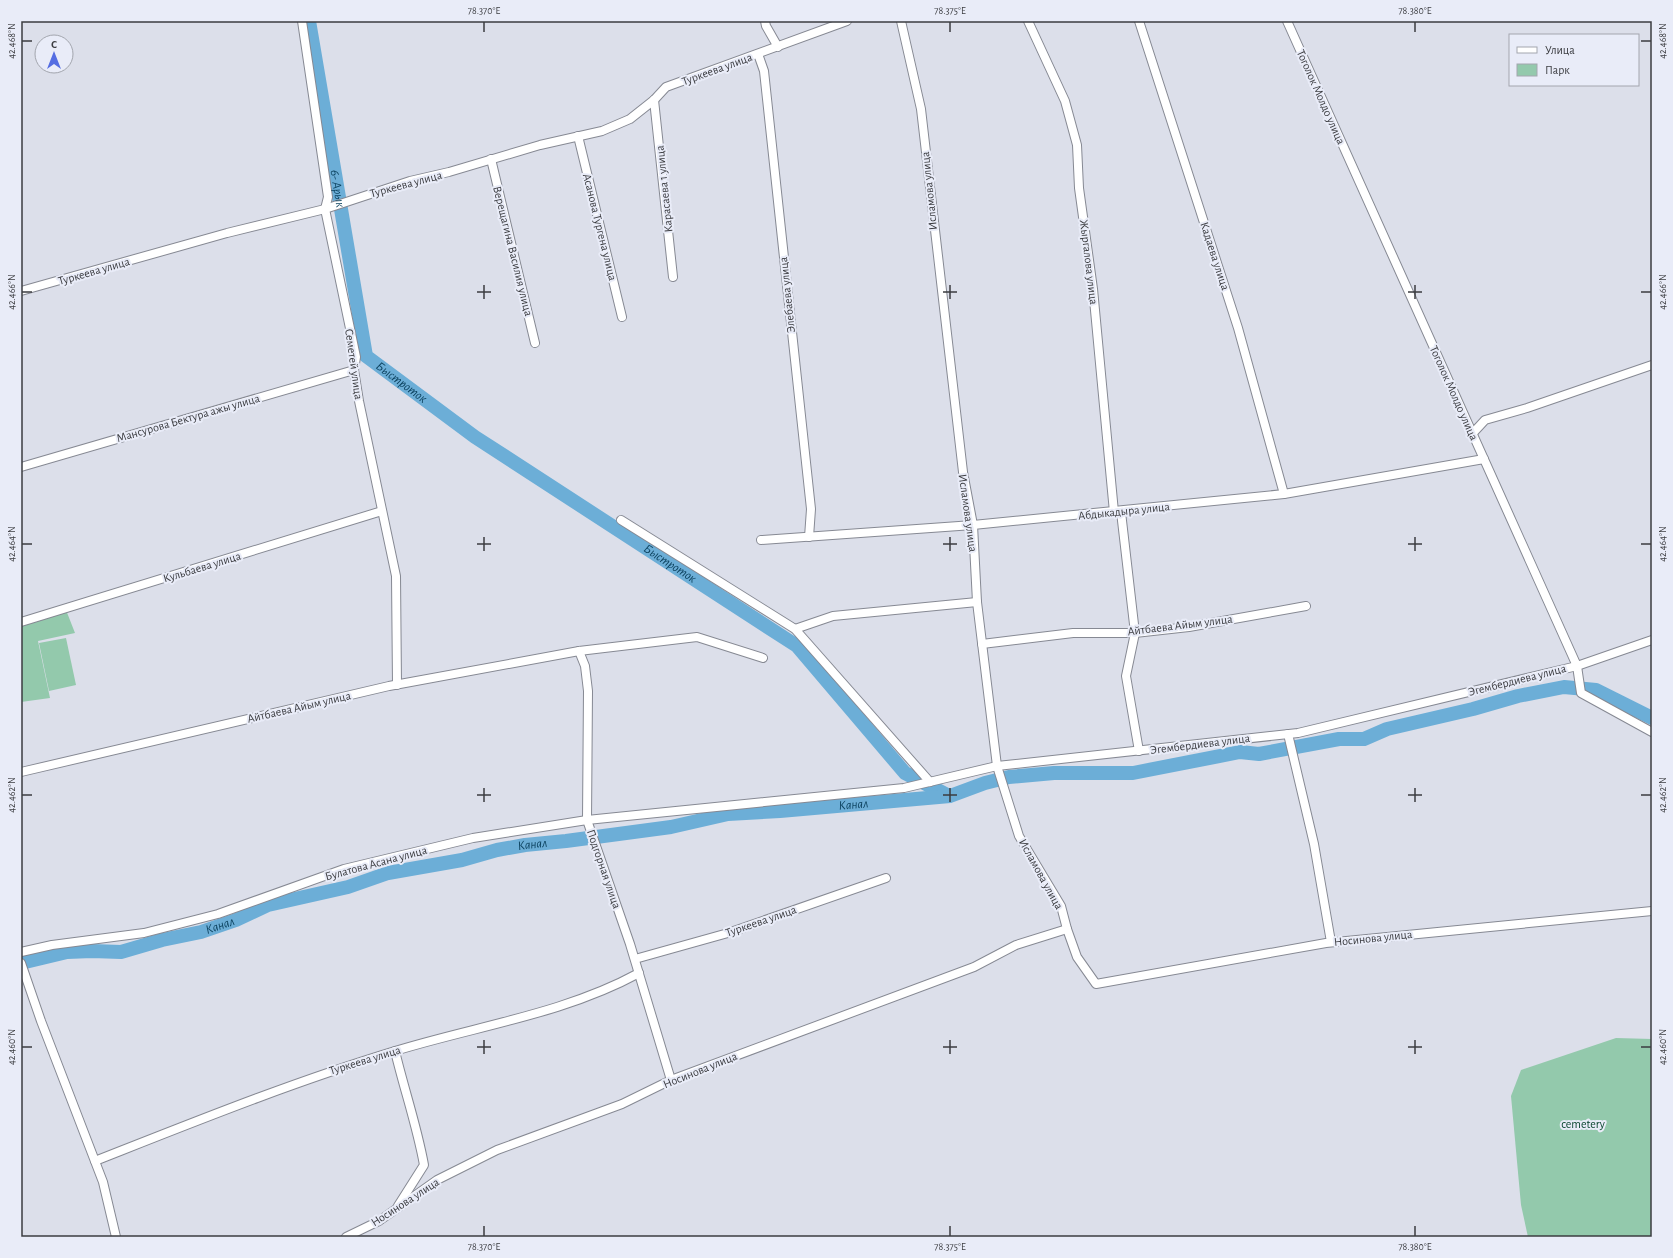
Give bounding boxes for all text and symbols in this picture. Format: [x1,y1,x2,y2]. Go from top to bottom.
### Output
text: 78.370°E [468,6,500,16]
text: 78.375°E [934,6,966,16]
text: 78.380°E [1398,6,1432,16]
text: 42.468°N [7,23,17,59]
text: 42.468°N [1658,23,1668,59]
north arrow [34,34,74,74]
legend [1509,34,1639,86]
text: С [51,39,57,50]
text: Улица [1545,44,1575,56]
street label: Тоголок Молдо улица [1294,48,1347,147]
street label: Туркеева улица [680,51,755,88]
text: Парк [1545,64,1570,76]
street label: Карасаева 1 улица [653,144,676,233]
street label: Исламова улица [919,151,940,231]
water label: 6- Арык [328,169,347,209]
street label: Туркеева улица [369,169,444,200]
street label: Асанова Тургена улица [580,172,619,283]
street label: Верещагина Василия улица [490,185,535,318]
street label: Жыргалова улица [1077,219,1100,306]
street label: Кадаева улица [1197,220,1232,292]
street label: Туркеева улица [57,255,132,288]
street label: Элебаева улица [777,256,798,334]
text: 42.466°N [7,274,17,310]
text: 42.466°N [1658,274,1668,310]
street label: Семетей улица [342,328,365,401]
street label: Тоголок Молдо улица [1427,344,1480,443]
water label: Быстроток [374,359,430,406]
street label: Мансурова Бектура ажы улица [115,392,262,445]
street label: Исламова улица [956,473,979,553]
street label: Абдыкадыра улица [1078,500,1171,523]
text: 42.464°N [7,526,17,562]
text: 42.464°N [1658,526,1668,562]
water label: Быстроток [641,542,699,586]
street label: Кульбаева улица [162,549,243,585]
street label: Айтбаева Айым улица [1127,613,1234,638]
street label: Эгембердиева улица [1467,662,1568,699]
street label: Айтбаева Айым улица [246,689,353,726]
street label: Эгембердиева улица [1149,732,1251,757]
text: 42.462°N [7,777,17,813]
text: 42.462°N [1658,777,1668,813]
water label: Канал [838,797,869,812]
street label: Подгорная улица [584,828,623,911]
water label: Канал [517,836,548,853]
street label: Исламова улица [1016,837,1066,912]
street label: Булатова Асана улица [324,843,429,883]
street label: Туркеева улица [724,903,799,940]
water label: Канал [204,915,236,936]
street label: Носинова улица [1333,928,1413,949]
text: 42.460°N [7,1029,17,1065]
text: 42.460°N [1658,1029,1668,1065]
street label: Туркеева улица [328,1043,403,1077]
street label: Носинова улица [661,1049,740,1091]
park label: cemetery [1561,1118,1605,1131]
street label: Носинова улица [369,1175,442,1229]
text: 78.370°E [468,1242,500,1252]
text: 78.375°E [934,1242,966,1252]
text: 78.380°E [1398,1242,1432,1252]

